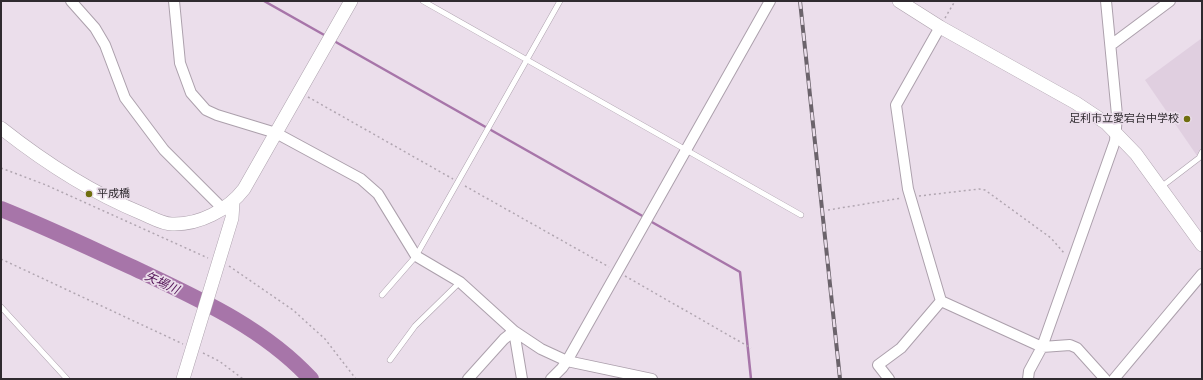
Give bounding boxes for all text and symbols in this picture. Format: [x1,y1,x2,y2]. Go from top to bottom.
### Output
place label: 足利市立愛宕台中学校 [1069,112,1179,126]
marker: 足利市立愛宕台中学校 [1182,114,1192,124]
place label: 平成橋 [97,187,130,201]
marker: 平成橋 [84,189,94,199]
water label: 矢場川 [143,269,181,297]

